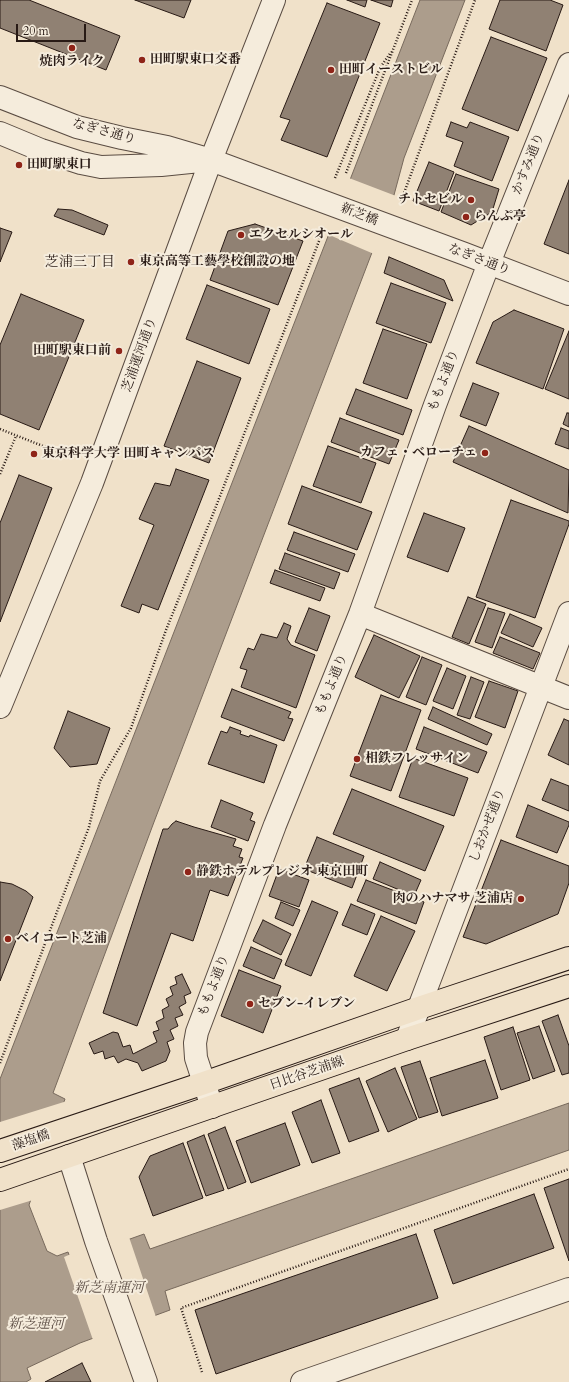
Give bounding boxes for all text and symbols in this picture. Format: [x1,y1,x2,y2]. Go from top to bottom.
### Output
scale bar [18,16,88,42]
text: 20 m [23,23,49,39]
marker: 焼肉ライク [67,43,77,53]
place label: 田町駅東口交番 [150,52,241,68]
place label: 焼肉ライク [40,54,104,70]
marker: 田町駅東口交番 [137,55,147,65]
place label: 田町イーストビル [339,62,443,78]
marker: 田町イーストビル [326,65,336,75]
street label: なぎさ通り [71,116,137,148]
street label: かすみ通り [510,131,548,197]
place label: 田町駅東口 [27,157,92,173]
marker: 田町駅東口 [14,160,24,170]
place label: チトセビル [398,192,463,208]
marker: チトセビル [466,195,476,205]
street label: 新芝橋 [338,201,380,229]
place label: らんぷ亭 [474,209,526,225]
marker: らんぷ亭 [461,212,471,222]
place label: エクセルシオール [249,227,353,243]
marker: エクセルシオール [236,230,246,240]
street label: なぎさ通り [446,241,512,279]
place label: 東京高等工藝學校創設の地 [139,254,295,270]
district label: 芝浦三丁目 [45,255,115,271]
marker: 東京高等工藝學校創設の地 [126,257,136,267]
street label: 芝浦運河通り [119,316,161,394]
place label: 田町駅東口前 [33,343,111,359]
marker: 田町駅東口前 [114,346,124,356]
street label: ももよ通り [425,348,463,414]
place label: カフェ・ベローチェ [360,445,477,461]
place label: 東京科学大学 田町キャンパス [42,446,214,462]
marker: カフェ・ベローチェ [480,448,490,458]
marker: 東京科学大学 田町キャンパス [29,449,39,459]
street label: ももよ通り [313,652,351,718]
place label: 相鉄フレッサイン [365,751,469,767]
marker: 相鉄フレッサイン [352,754,362,764]
street label: しおかぜ通り [467,787,509,865]
place label: 静鉄ホテルプレジオ 東京田町 [196,864,368,880]
marker: 静鉄ホテルプレジオ 東京田町 [183,867,193,877]
place label: 肉のハナマサ 芝浦店 [393,891,513,907]
marker: 肉のハナマサ 芝浦店 [516,894,526,904]
place label: ベイコート芝浦 [16,931,107,947]
marker: ベイコート芝浦 [3,934,13,944]
street label: ももよ通り [195,953,233,1019]
place label: セブン-イレブン [258,996,355,1012]
marker: セブン-イレブン [245,999,255,1009]
street label: 日比谷芝浦線 [268,1054,346,1094]
street label: 藻塩橋 [10,1128,52,1154]
water label: 新芝南運河 [74,1281,144,1297]
water label: 新芝運河 [8,1317,64,1333]

